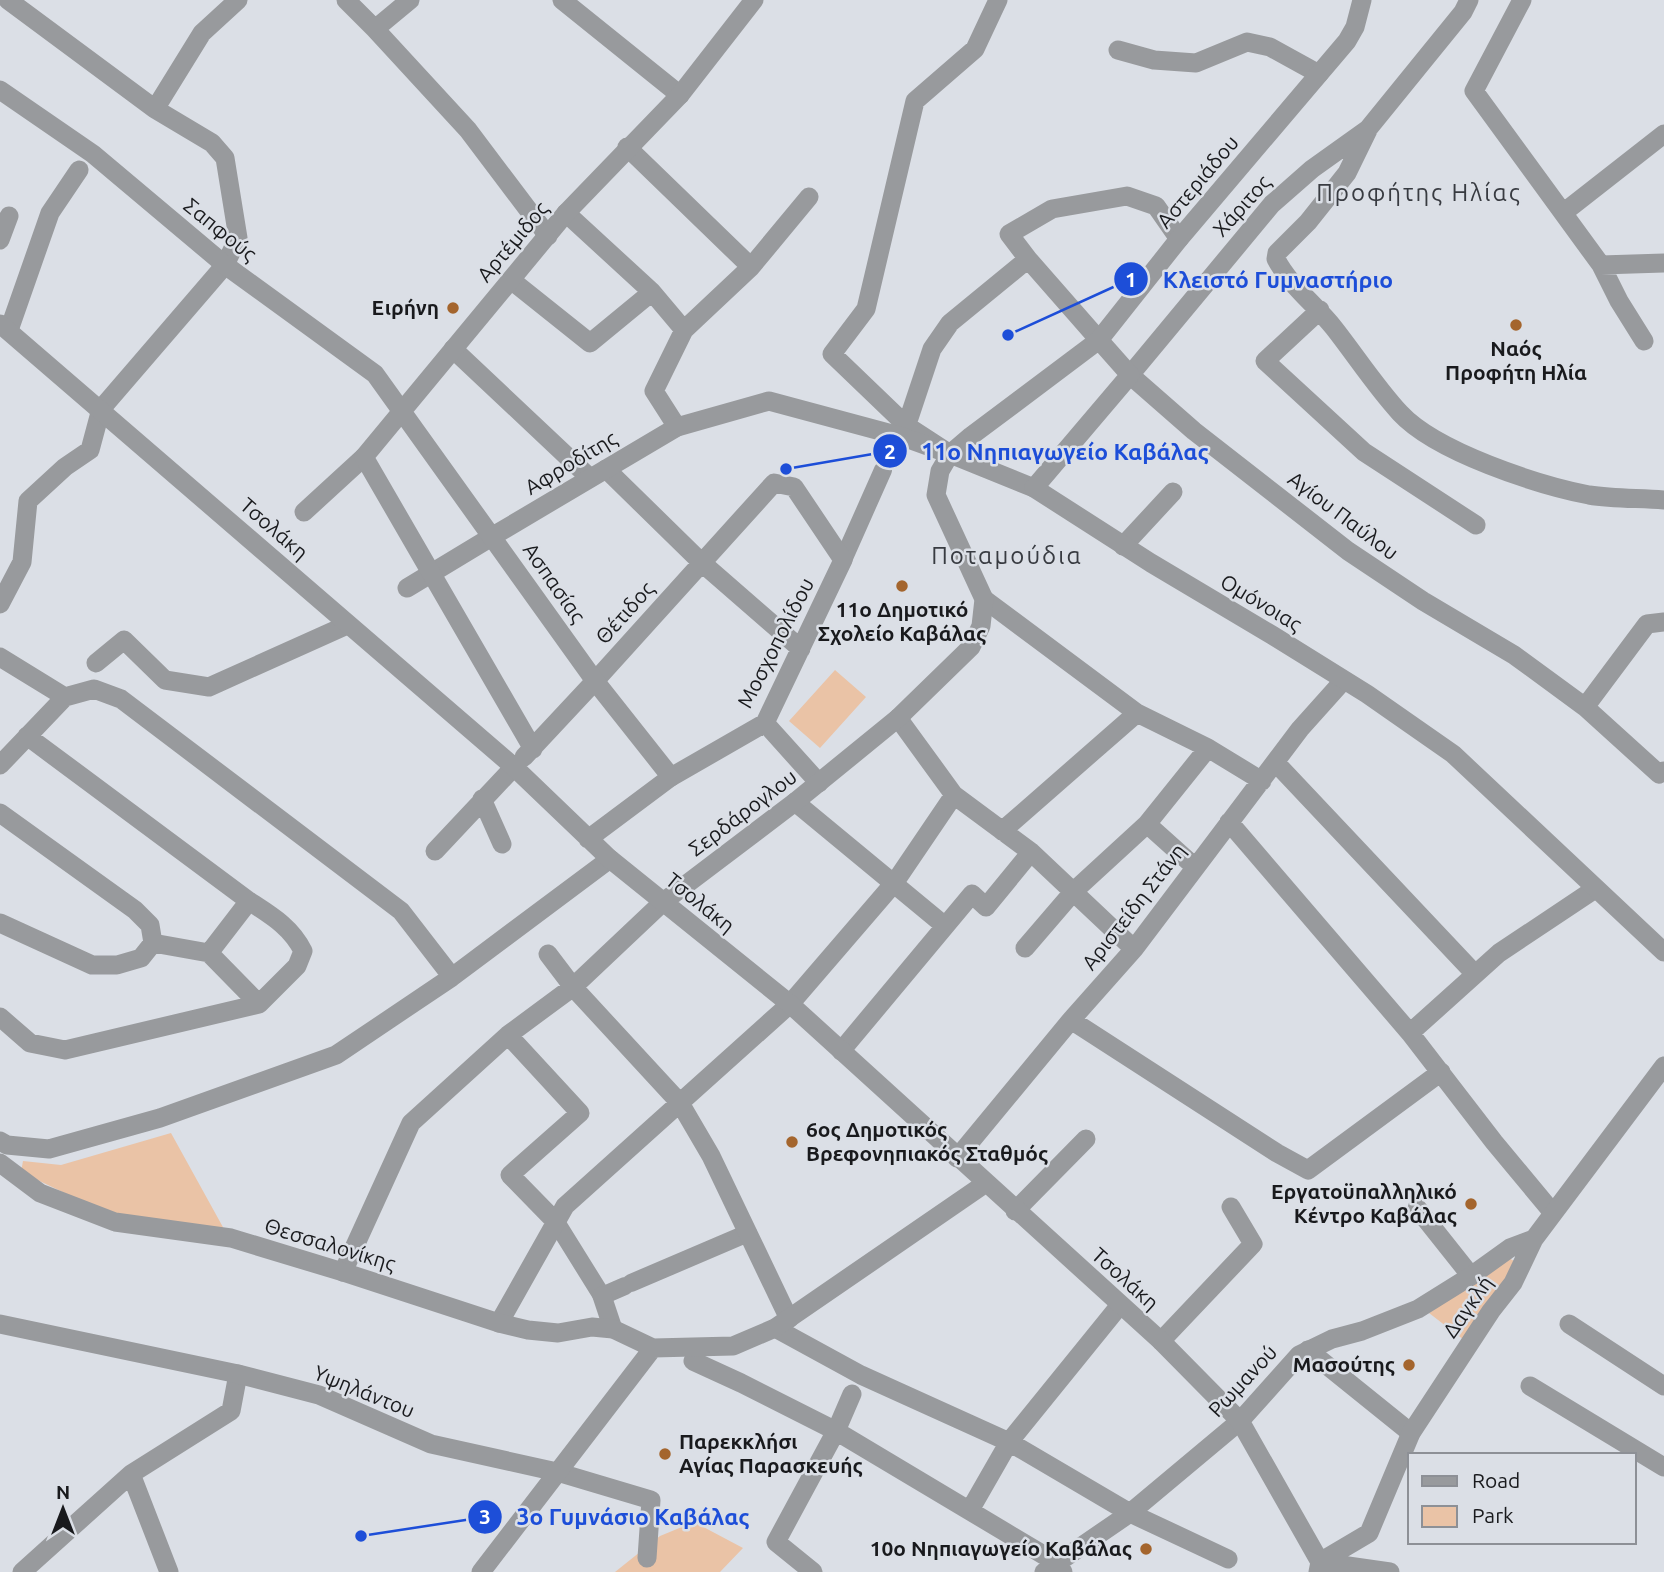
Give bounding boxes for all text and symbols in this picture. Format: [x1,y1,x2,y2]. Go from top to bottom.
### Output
street label: Αστεριάδου [1152,130,1243,233]
street label: Χάριτος [1208,169,1275,241]
district label: Προφήτης Ηλίας [1316,179,1522,206]
street label: Σαπφούς [180,193,262,266]
street label: Αρτέμιδος [472,196,553,286]
callout: Κλειστό Γυμναστήριο [1114,257,1407,301]
text: 1 [1125,267,1137,291]
text: Κλειστό Γυμναστήριο [1163,267,1393,292]
place label: Ειρήνη [371,295,439,319]
marker: Ειρήνη [445,300,461,316]
marker: Ναός Προφήτη Ηλία [1508,317,1524,333]
place label: Ναός Προφήτη Ηλία [1445,336,1587,384]
street label: Αφροδίτης [520,425,621,499]
callout: 11ο Νηπιαγωγείο Καβάλας [872,429,1222,473]
text: 2 [884,439,896,463]
text: 11ο Νηπιαγωγείο Καβάλας [921,439,1209,465]
street label: Αγίου Παύλου [1284,466,1403,564]
street label: Τσολάκη [236,492,313,564]
street label: Ασπασίας [519,538,591,627]
district label: Ποταμούδια [931,542,1083,569]
street label: Ομόνοιας [1216,569,1307,636]
street label: Μοσχοπολίδου [732,573,818,712]
street label: Θέτιδος [590,576,659,648]
marker: 11ο Δημοτικό Σχολείο Καβάλας [894,578,910,594]
place label: 11ο Δημοτικό Σχολείο Καβάλας [818,597,986,645]
street label: Σερδάρογλου [684,764,801,861]
street label: Αριστείδη Στάνη [1076,838,1190,974]
street label: Τσολάκη [661,867,740,937]
place label: 6ος Δημοτικός Βρεφονηπιακός Σταθμός [806,1117,1048,1165]
marker: 6ος Δημοτικός Βρεφονηπιακός Σταθμός [784,1134,800,1150]
place label: Εργατοϋπαλληλικό Κέντρο Καβάλας [1271,1179,1457,1227]
marker: Εργατοϋπαλληλικό Κέντρο Καβάλας [1463,1196,1479,1212]
street label: Θεσσαλονίκης [262,1213,399,1276]
street label: Τσολάκη [1087,1242,1164,1314]
street label: Δαγκλή [1437,1271,1497,1342]
street label: Ρωμανού [1203,1340,1281,1421]
place label: Μασούτης [1293,1352,1395,1376]
marker: Μασούτης [1401,1357,1417,1373]
street label: Υψηλάντου [310,1360,418,1422]
place label: Παρεκκλήσι Αγίας Παρασκευής [679,1429,863,1477]
marker: Παρεκκλήσι Αγίας Παρασκευής [657,1446,673,1462]
legend [1408,1453,1636,1544]
text: Road [1472,1468,1520,1492]
north arrow [28,1474,98,1544]
text: N [56,1481,70,1503]
callout: 3ο Γυμνάσιο Καβάλας [468,1495,764,1539]
text: Park [1472,1503,1514,1527]
text: 3 [479,1504,491,1528]
text: 3ο Γυμνάσιο Καβάλας [516,1504,750,1530]
place label: 10ο Νηπιαγωγείο Καβάλας [870,1536,1132,1560]
marker: 10ο Νηπιαγωγείο Καβάλας [1138,1541,1154,1557]

